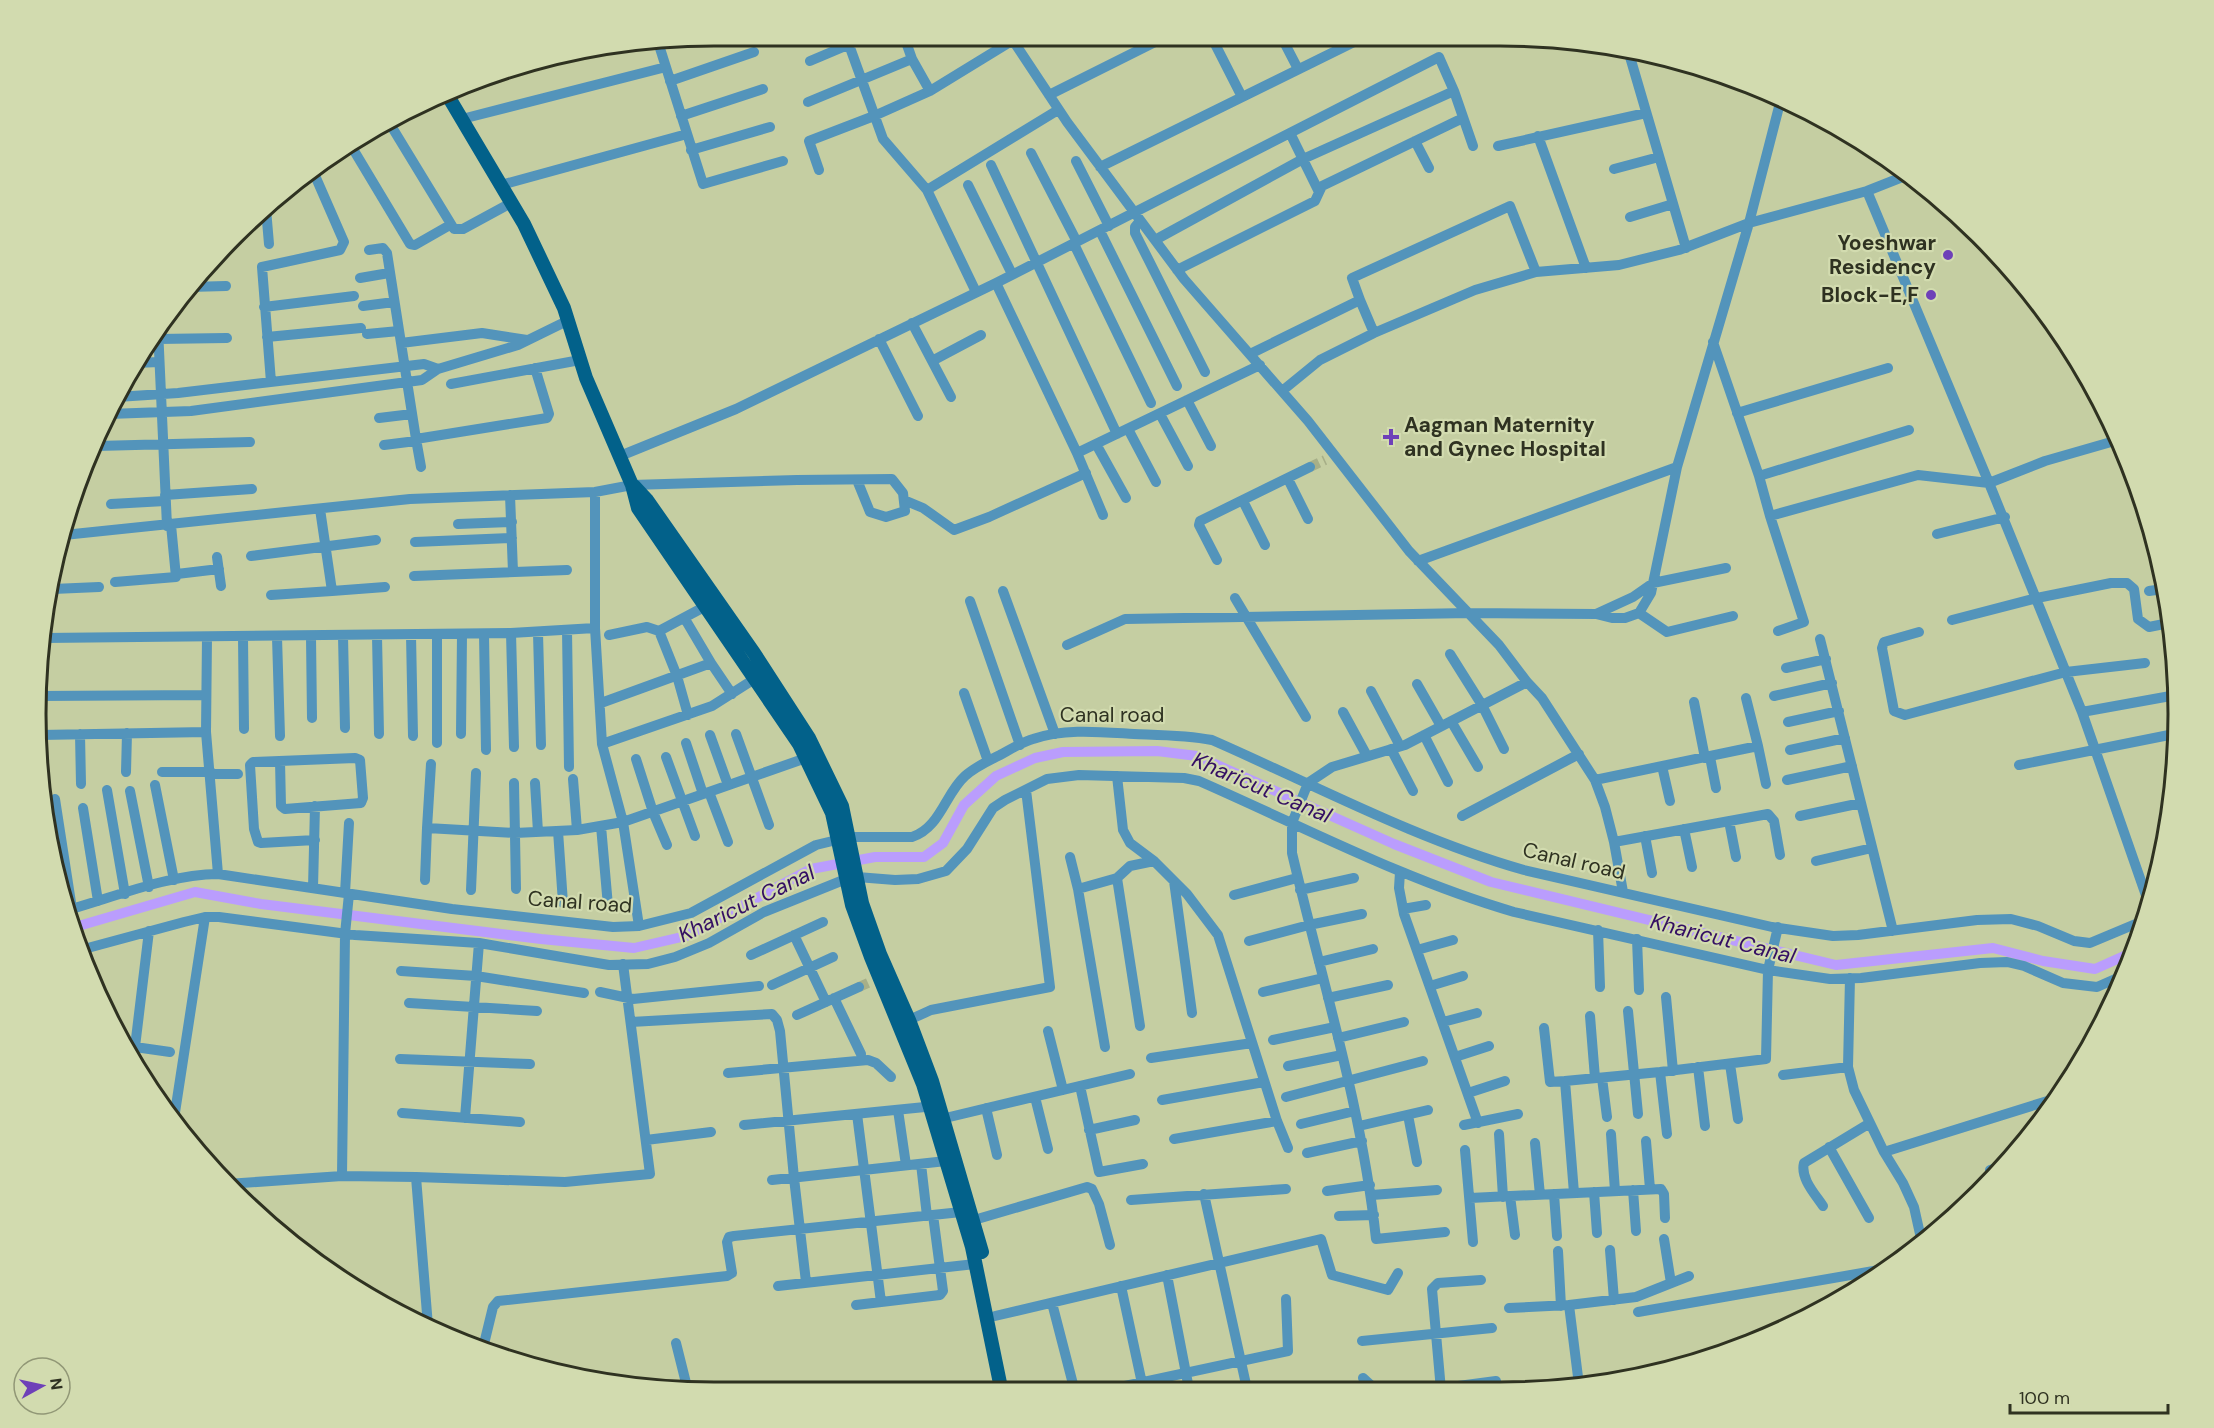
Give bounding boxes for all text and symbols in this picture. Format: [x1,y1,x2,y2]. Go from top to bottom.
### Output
place label: Yoeshwar Residency [1829,229,1936,281]
marker: Yoeshwar Residency [1941,248,1955,262]
place label: Block-E,F [1821,281,1919,309]
marker: Block-E,F [1924,288,1938,302]
place label: Aagman Maternity and Gynec Hospital [1404,411,1606,463]
marker: Aagman Maternity and Gynec Hospital [1382,428,1400,446]
street label: Canal road [1060,701,1164,729]
water label: Kharicut Canal [1188,745,1337,830]
street label: Canal road [1520,836,1628,886]
water label: Kharicut Canal [673,857,820,949]
street label: Canal road [527,884,633,920]
water label: Kharicut Canal [1647,906,1800,971]
north arrow [12,1356,72,1416]
text: N [45,1377,68,1391]
scale bar [2010,1377,2168,1415]
text: 100 m [2019,1386,2070,1410]

